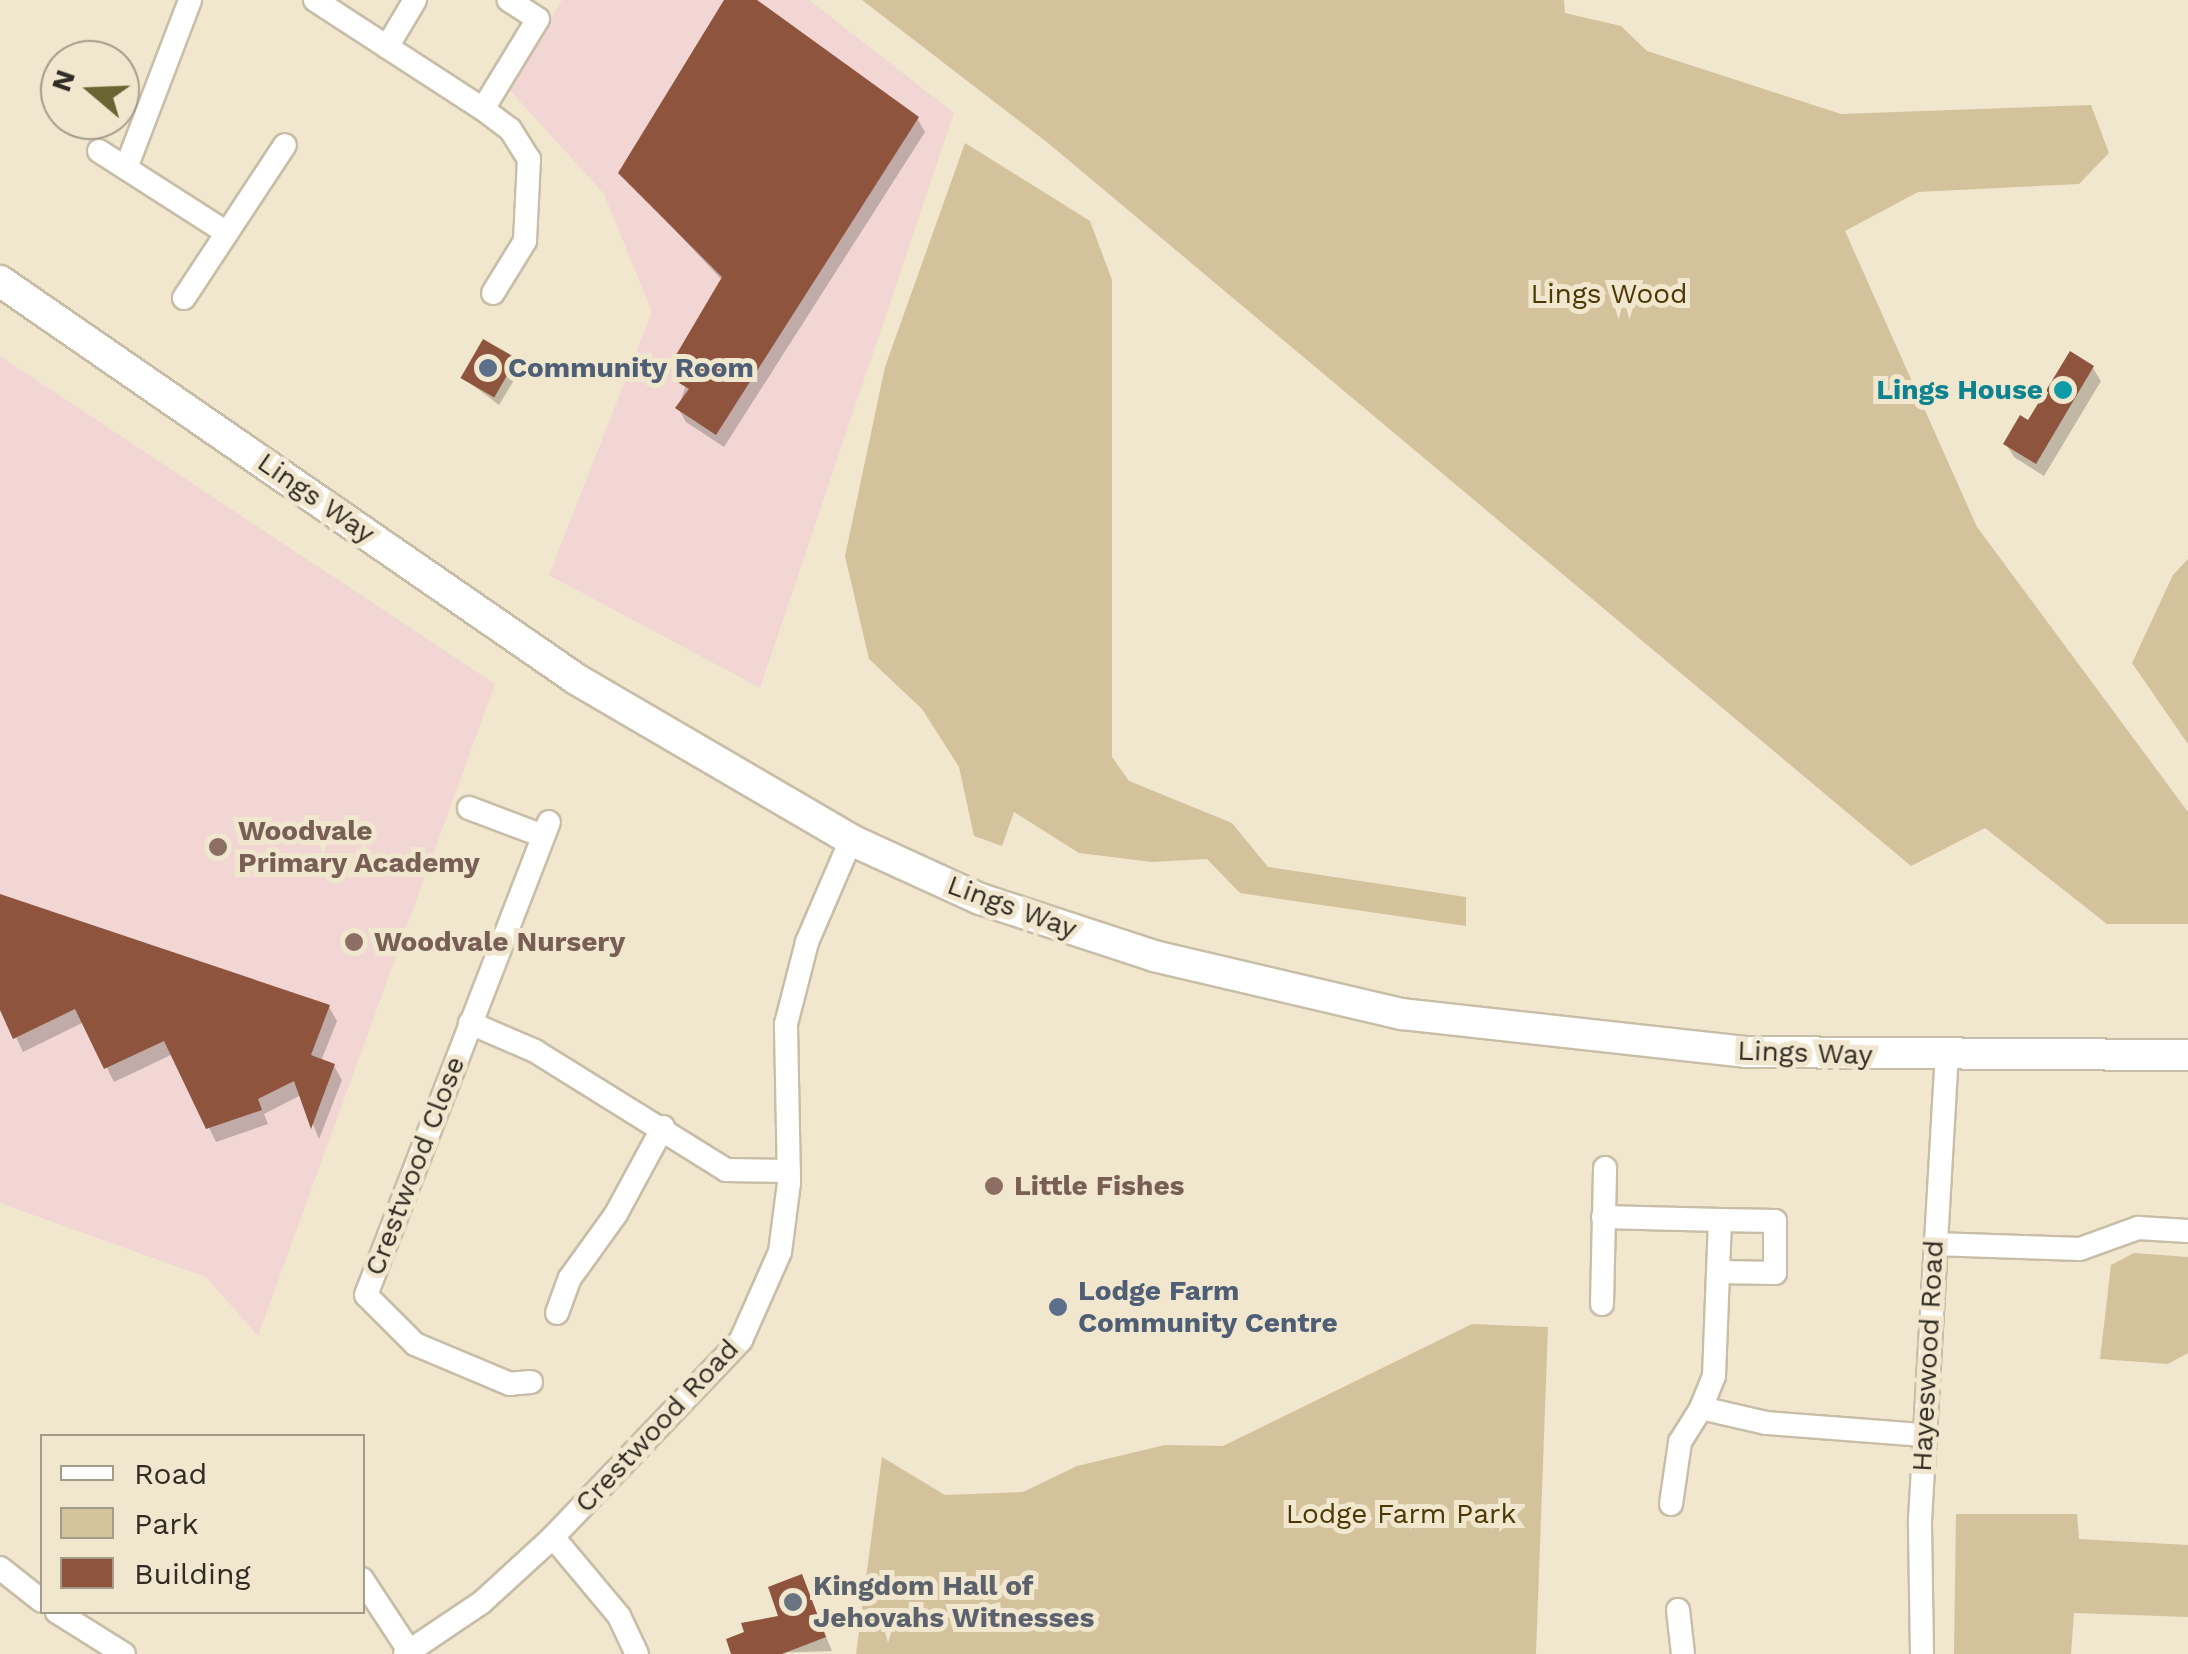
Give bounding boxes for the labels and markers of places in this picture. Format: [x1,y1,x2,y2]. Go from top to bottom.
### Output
place label: Community Room [508,351,754,385]
marker: Community Room [477,357,499,379]
place label: Lings House [1876,373,2043,407]
marker: Lings House [2052,379,2074,401]
place label: Woodvale Primary Academy [238,814,481,880]
marker: Woodvale Primary Academy [207,836,229,858]
place label: Woodvale Nursery [374,925,625,959]
marker: Woodvale Nursery [343,931,365,953]
place label: Little Fishes [1014,1169,1185,1203]
marker: Little Fishes [983,1175,1005,1197]
place label: Lodge Farm Community Centre [1078,1274,1338,1340]
marker: Lodge Farm Community Centre [1047,1296,1069,1318]
place label: Kingdom Hall of Jehovahs Witnesses [813,1569,1095,1635]
marker: Kingdom Hall of Jehovahs Witnesses [782,1591,804,1613]

